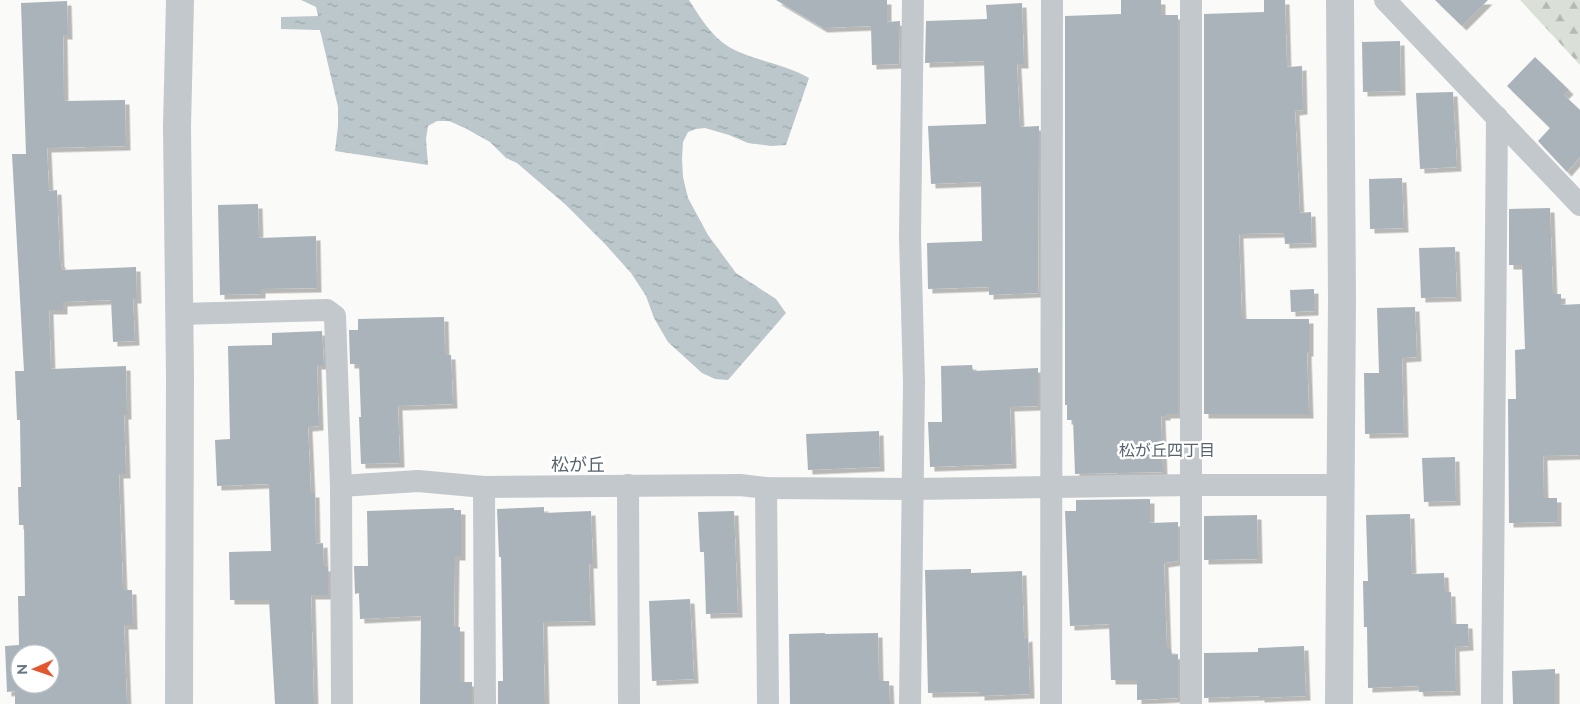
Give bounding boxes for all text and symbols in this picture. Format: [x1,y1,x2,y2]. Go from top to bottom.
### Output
district label: 松が丘四丁目 [1119,441,1215,460]
district label: 松が丘 [551,454,605,475]
north arrow [10,644,60,694]
text: N [14,664,30,675]

